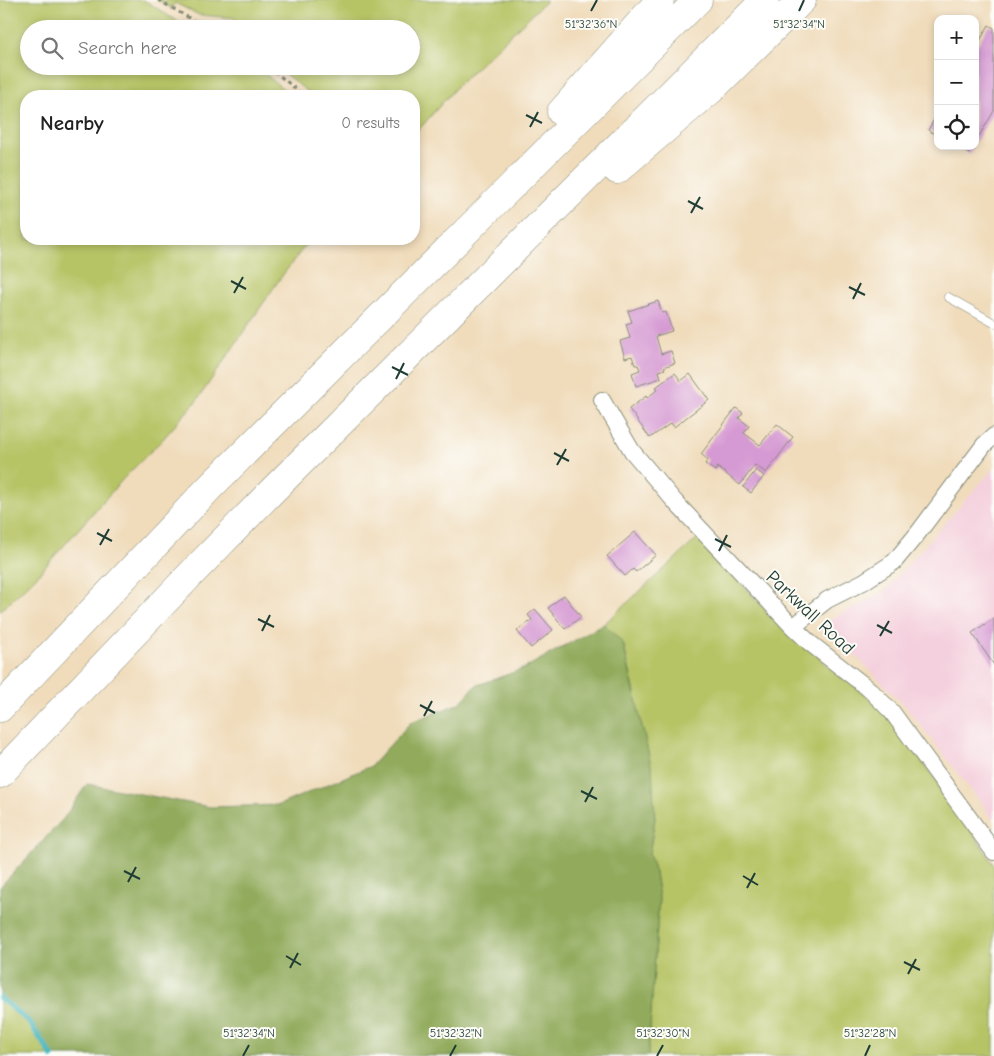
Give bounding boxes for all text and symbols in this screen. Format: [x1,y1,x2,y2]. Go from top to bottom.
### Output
map controls [934,15,979,150]
button: + [934,15,979,60]
text: 51°32'36"N [565,17,617,31]
text: 51°32'34"N [773,17,825,31]
search box [20,20,420,75]
icon: search [38,34,66,62]
text: Search here [78,37,177,59]
button: − [934,60,979,105]
button: locate [934,105,979,150]
text: Nearby [40,111,104,135]
text: 0 results [341,114,400,132]
street label: Parkwall Road [762,566,859,659]
text: 51°32'34"N [223,1026,275,1040]
text: 51°32'32"N [430,1026,482,1040]
text: 51°32'30"N [636,1026,690,1040]
text: 51°32'28"N [844,1026,896,1040]

